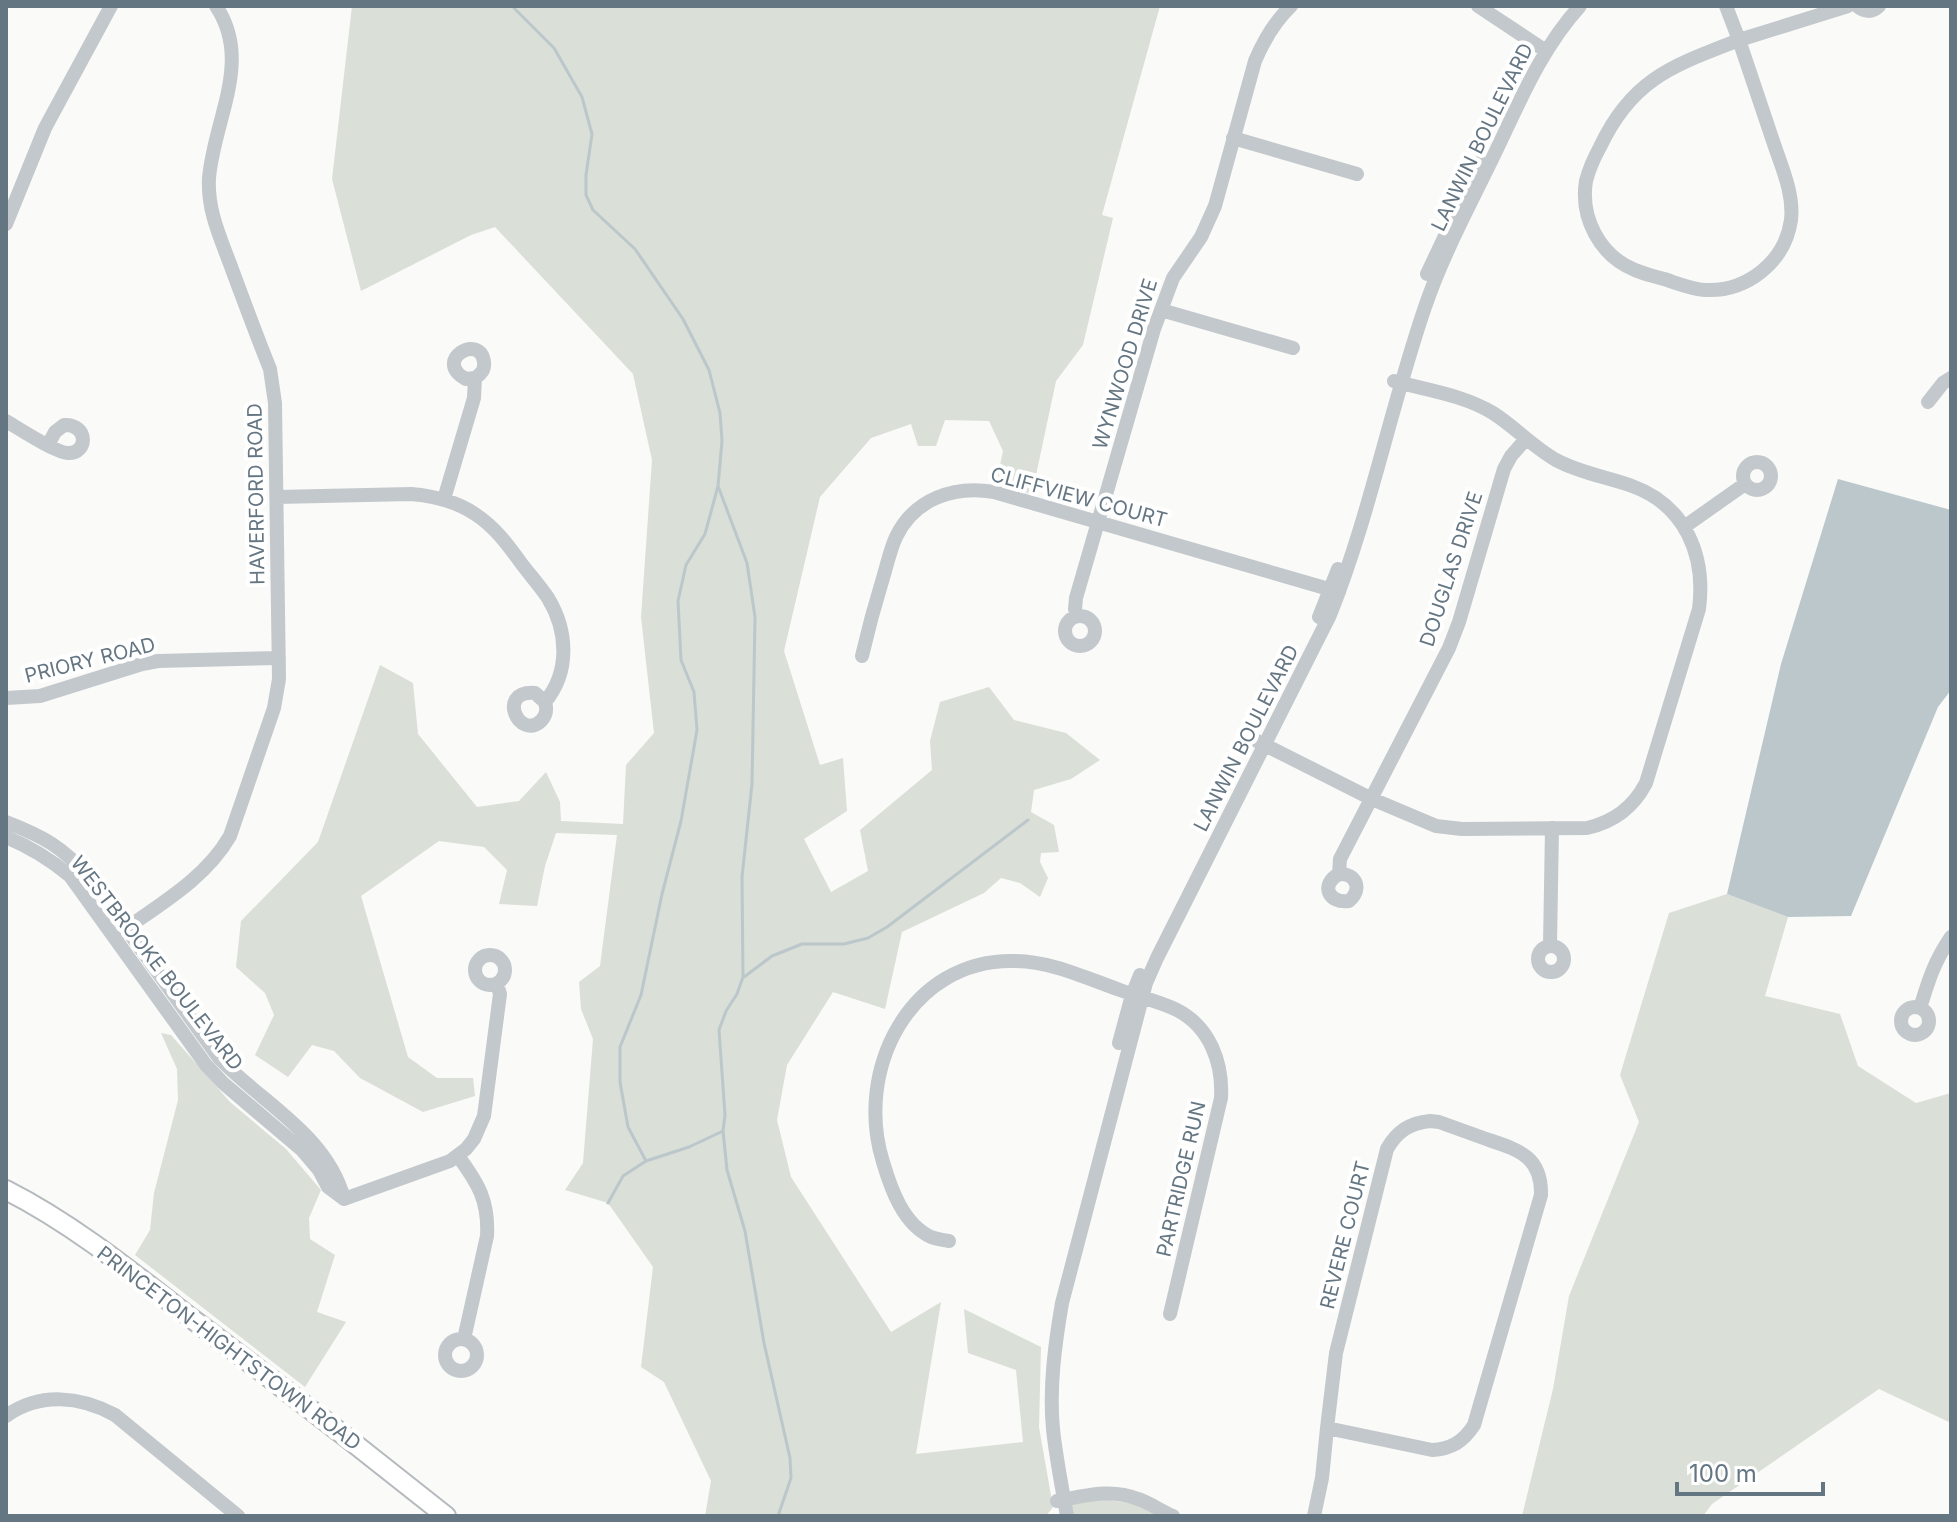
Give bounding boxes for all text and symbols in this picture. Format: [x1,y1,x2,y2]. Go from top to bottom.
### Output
street label: LANWIN BOULEVARD [1426,39,1538,235]
street label: WYNWOOD DRIVE [1088,276,1162,452]
street label: HAVERFORD ROAD [242,403,270,585]
street label: CLIFFVIEW COURT [988,462,1170,532]
street label: DOUGLAS DRIVE [1415,488,1487,650]
street label: PRIORY ROAD [22,632,158,688]
street label: LANWIN BOULEVARD [1189,641,1303,835]
street label: WESTBROOKE BOULEVARD [66,851,248,1075]
street label: PARTRIDGE RUN [1151,1099,1211,1259]
street label: REVERE COURT [1315,1158,1375,1312]
street label: PRINCETON-HIGHTSTOWN ROAD [92,1241,366,1455]
scale bar [1677,1446,1823,1496]
text: 100 m [1689,1459,1757,1488]

